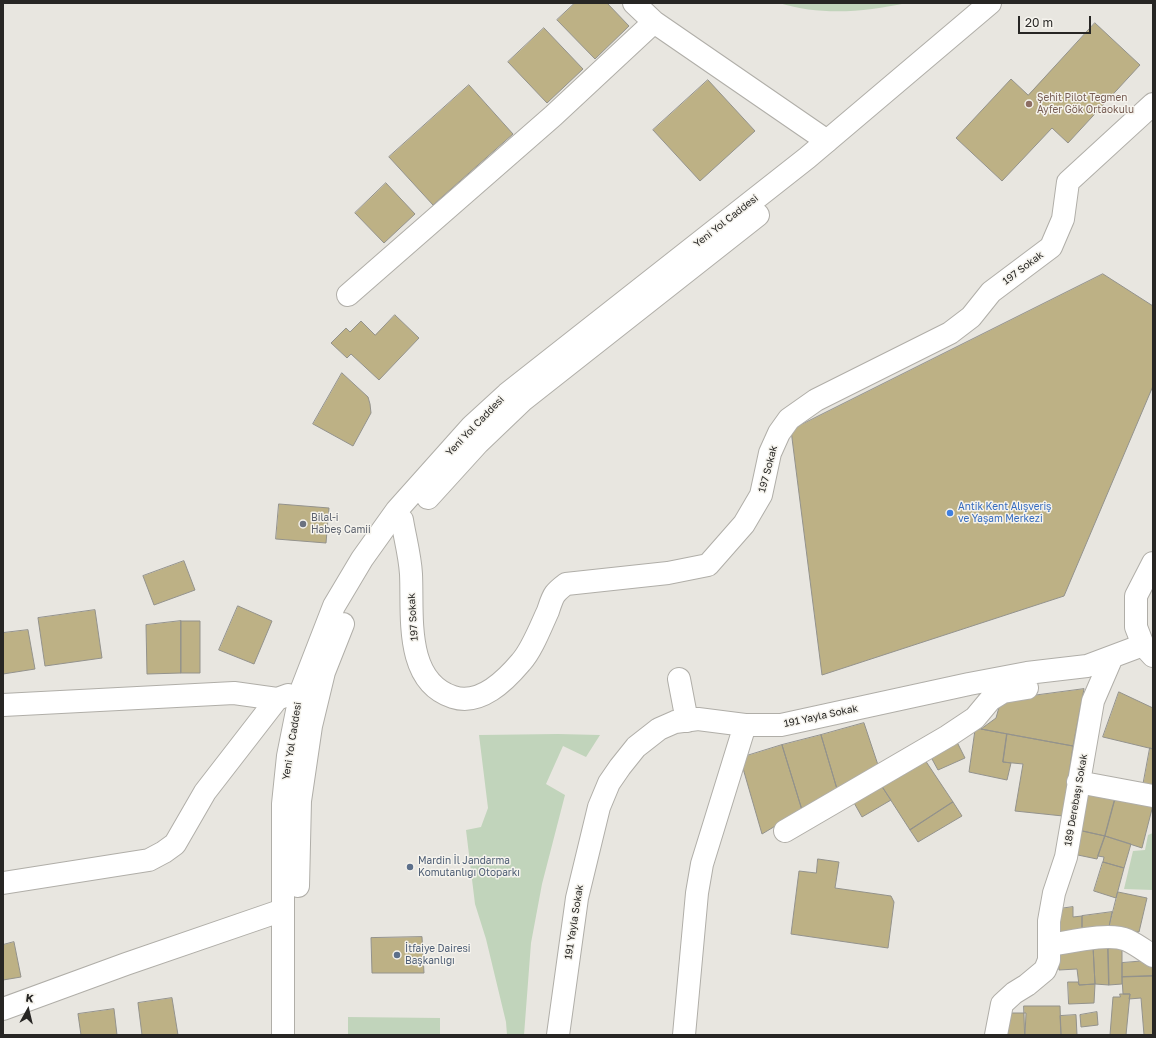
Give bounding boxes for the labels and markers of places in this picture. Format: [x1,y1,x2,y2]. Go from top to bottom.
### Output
place label: Şehit Pilot Teğmen Ayfer Gök Ortaokulu [1037,92,1134,116]
marker: Şehit Pilot Teğmen Ayfer Gök Ortaokulu [1024,99,1034,109]
place label: Antik Kent Alışveriş ve Yaşam Merkezi [958,501,1051,524]
marker: Antik Kent Alışveriş ve Yaşam Merkezi [945,508,955,518]
place label: Bilal-i Habeş Camii [311,512,371,536]
marker: Bilal-i Habeş Camii [298,519,308,529]
place label: Mardin İl Jandarma Komutanlığı Otoparkı [418,855,520,878]
marker: Mardin İl Jandarma Komutanlığı Otoparkı [405,862,415,872]
place label: İtfaiye Dairesi Başkanlığı [405,943,471,966]
marker: İtfaiye Dairesi Başkanlığı [392,950,402,960]

